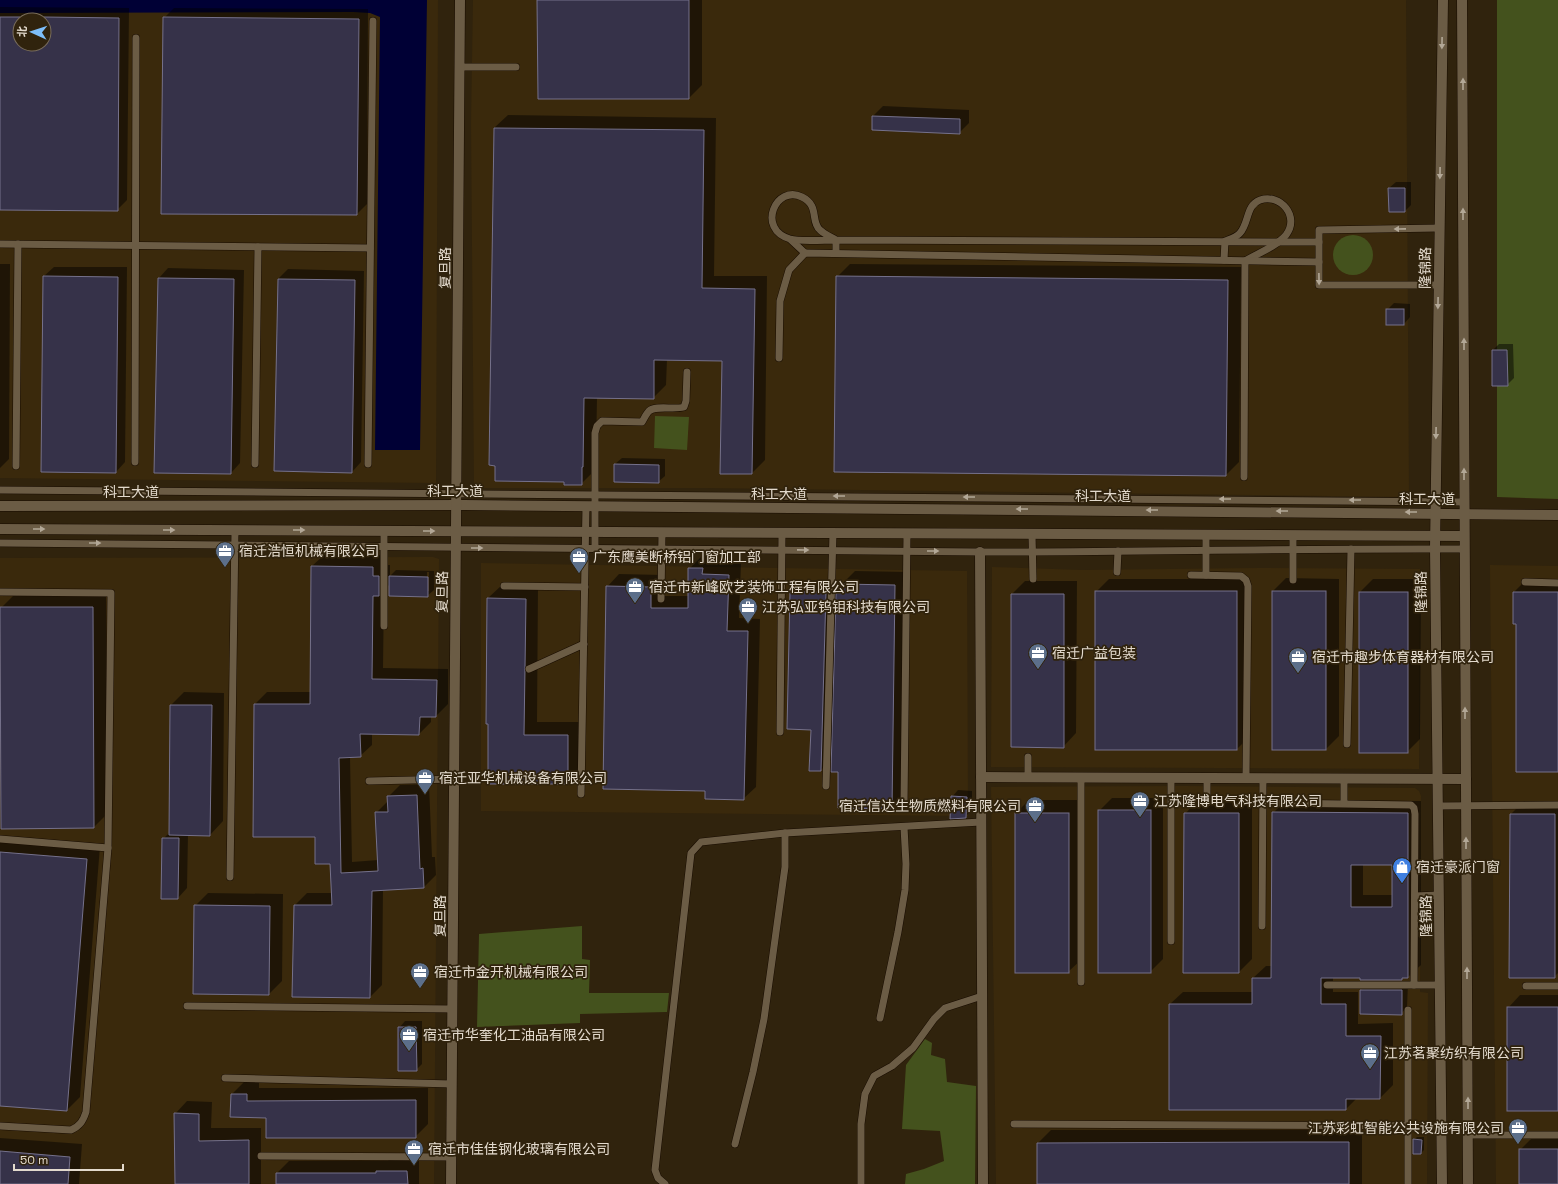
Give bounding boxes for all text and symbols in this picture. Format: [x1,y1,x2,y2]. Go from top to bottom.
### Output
north arrow [12,12,52,52]
text: 北 [15,26,29,37]
one-way arrow [1439,37,1445,50]
one-way arrow [1460,77,1466,90]
one-way arrow [1437,167,1443,180]
one-way arrow [1460,207,1466,220]
one-way arrow [1393,226,1406,232]
street label: 复旦路 [436,247,454,289]
street label: 隆锦路 [1416,247,1434,289]
one-way arrow [1316,272,1322,285]
one-way arrow [1435,297,1441,310]
one-way arrow [1461,337,1467,350]
one-way arrow [1433,427,1439,440]
one-way arrow [1461,467,1467,480]
street label: 科工大道 [427,482,483,500]
street label: 科工大道 [103,483,159,501]
street label: 科工大道 [751,485,807,503]
street label: 科工大道 [1075,487,1131,505]
street label: 科工大道 [1399,490,1455,508]
one-way arrow [832,493,845,499]
one-way arrow [962,494,975,500]
one-way arrow [1218,496,1231,502]
one-way arrow [1348,497,1361,503]
one-way arrow [1015,506,1028,512]
one-way arrow [1145,507,1158,513]
one-way arrow [1276,508,1288,515]
one-way arrow [1405,509,1417,516]
one-way arrow [33,526,46,532]
one-way arrow [163,526,175,533]
one-way arrow [293,527,306,533]
one-way arrow [423,528,436,534]
one-way arrow [89,540,102,546]
office icon: 宿迁浩恒机械有限公司 [214,540,236,568]
place label: 宿迁浩恒机械有限公司 [239,542,379,560]
one-way arrow [471,545,484,551]
office icon: 广东鹰美断桥铝门窗加工部 [568,546,590,574]
one-way arrow [797,547,810,553]
place label: 广东鹰美断桥铝门窗加工部 [593,548,761,566]
one-way arrow [927,548,940,554]
street label: 复旦路 [433,571,451,613]
street label: 隆锦路 [1412,571,1430,613]
office icon: 宿迁市新峰欧艺装饰工程有限公司 [624,576,646,604]
place label: 宿迁市新峰欧艺装饰工程有限公司 [649,578,859,596]
office icon: 江苏弘亚钨钼科技有限公司 [737,596,759,624]
place label: 江苏弘亚钨钼科技有限公司 [762,598,930,616]
office icon: 宿迁广益包装 [1027,642,1049,670]
place label: 宿迁广益包装 [1052,644,1136,662]
office icon: 宿迁市趣步体育器材有限公司 [1287,646,1309,674]
place label: 宿迁市趣步体育器材有限公司 [1312,648,1494,666]
one-way arrow [1462,706,1468,719]
office icon: 宿迁亚华机械设备有限公司 [414,767,436,795]
place label: 宿迁亚华机械设备有限公司 [439,769,607,787]
office icon: 江苏隆博电气科技有限公司 [1129,790,1151,818]
place label: 江苏隆博电气科技有限公司 [1154,792,1322,810]
office icon: 宿迁信达生物质燃料有限公司 [1024,795,1046,823]
place label: 宿迁信达生物质燃料有限公司 [839,797,1021,815]
one-way arrow [1463,836,1469,849]
shop icon: 宿迁豪派门窗 [1391,856,1413,884]
place label: 宿迁豪派门窗 [1416,858,1500,876]
street label: 复旦路 [431,895,449,937]
street label: 隆锦路 [1417,895,1435,937]
office icon: 宿迁市金开机械有限公司 [409,961,431,989]
place label: 宿迁市金开机械有限公司 [434,963,588,981]
one-way arrow [1464,966,1470,979]
office icon: 宿迁市华奎化工油品有限公司 [398,1024,420,1052]
place label: 宿迁市华奎化工油品有限公司 [423,1026,605,1044]
office icon: 江苏茗聚纺织有限公司 [1359,1042,1381,1070]
place label: 江苏茗聚纺织有限公司 [1384,1044,1524,1062]
one-way arrow [1465,1096,1471,1109]
office icon: 江苏彩虹智能公共设施有限公司 [1507,1117,1529,1145]
place label: 江苏彩虹智能公共设施有限公司 [1308,1119,1504,1137]
office icon: 宿迁市佳佳钢化玻璃有限公司 [403,1138,425,1166]
place label: 宿迁市佳佳钢化玻璃有限公司 [428,1140,610,1158]
scale bar [14,1146,123,1172]
text: 50 m [20,1152,48,1168]

